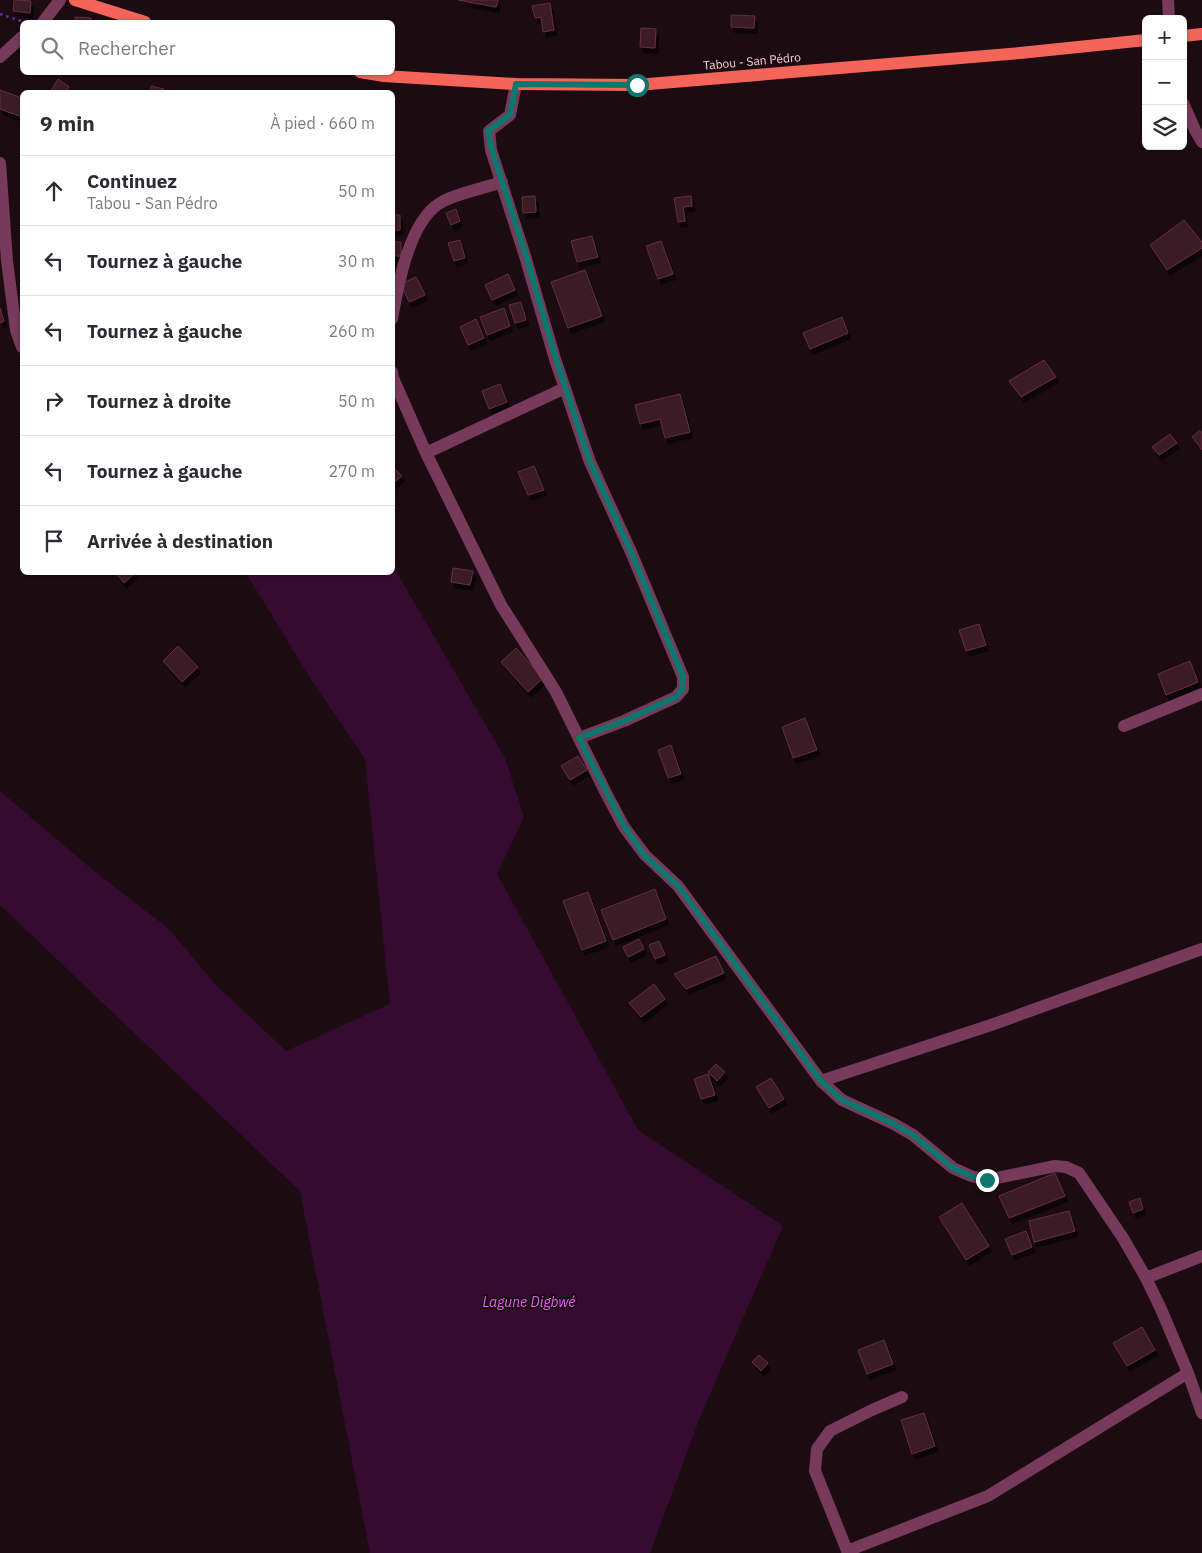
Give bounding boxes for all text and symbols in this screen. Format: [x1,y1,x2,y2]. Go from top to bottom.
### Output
map controls [1142,15,1187,150]
button: + [1142,15,1187,60]
search box [20,20,395,75]
icon: search [38,34,66,62]
text: Rechercher [78,36,176,60]
street label: Tabou - San Pédro [703,49,802,73]
button: − [1142,60,1187,105]
route start [626,74,649,97]
button: layers [1142,105,1187,150]
text: 9 min [40,109,95,137]
text: À pied · 660 m [270,113,375,133]
text: Continuez [87,169,177,193]
icon: ahead [40,177,68,205]
text: 50 m [338,181,375,201]
text: Tabou - San Pédro [87,193,218,213]
icon: left [40,247,68,275]
text: Tournez à gauche [87,249,243,273]
text: 30 m [338,251,375,271]
icon: left [40,317,68,345]
text: Tournez à gauche [87,319,243,343]
text: 260 m [328,321,375,341]
icon: right [40,387,68,415]
text: Tournez à droite [87,389,231,413]
text: 50 m [338,391,375,411]
icon: left [40,457,68,485]
text: Tournez à gauche [87,459,243,483]
text: 270 m [328,461,375,481]
icon: arrive [40,527,68,555]
text: Arrivée à destination [87,529,273,553]
route end [976,1169,999,1192]
water label: Lagune Digbwé [483,1293,575,1311]

